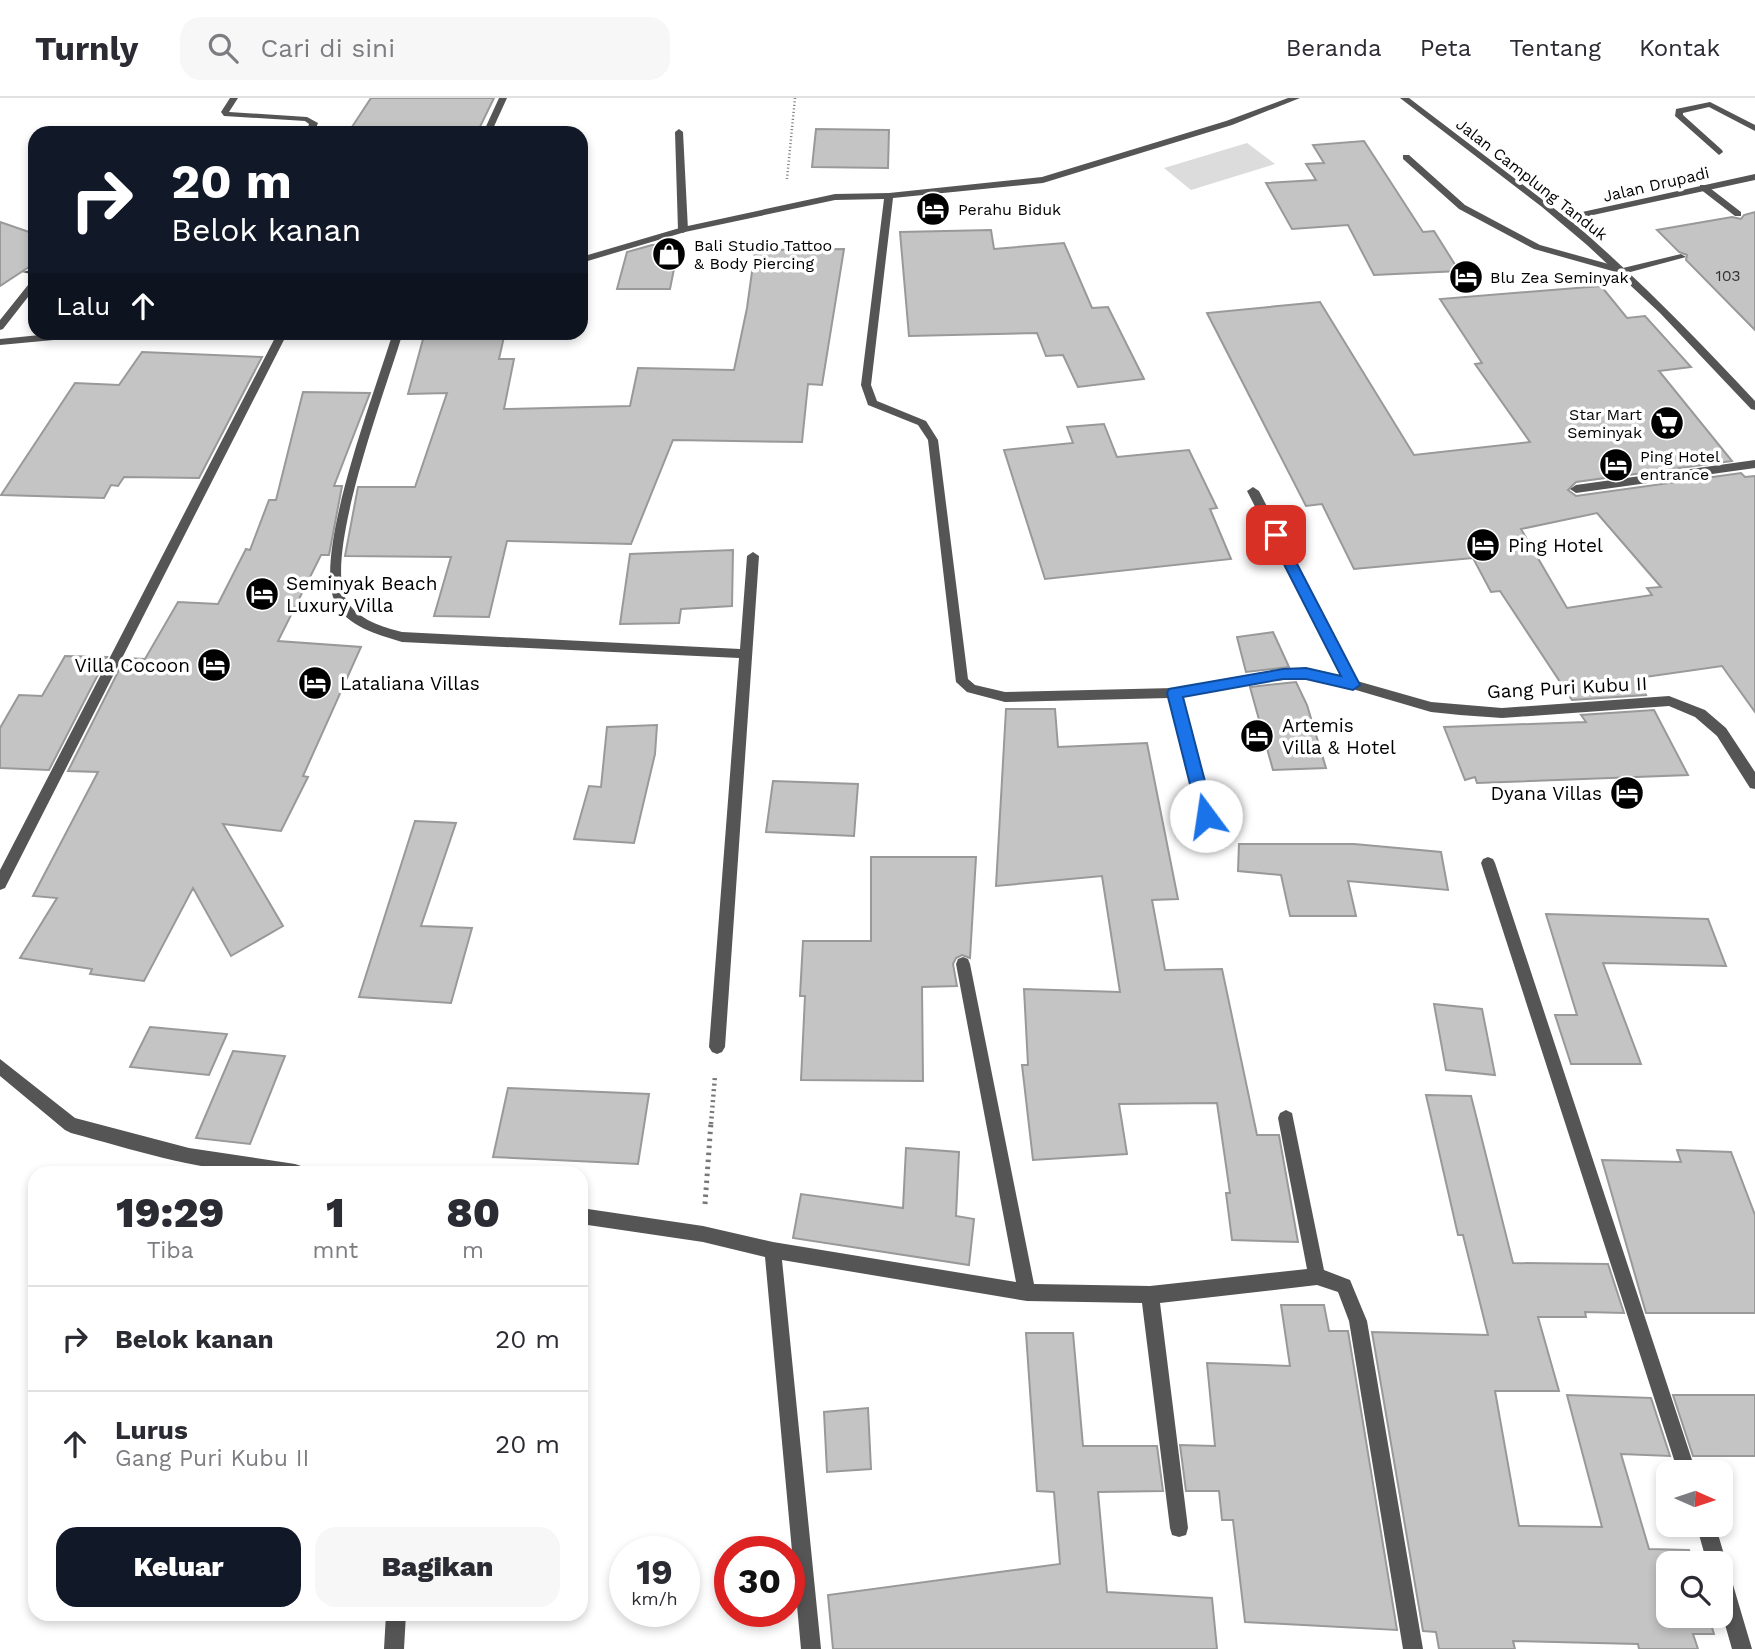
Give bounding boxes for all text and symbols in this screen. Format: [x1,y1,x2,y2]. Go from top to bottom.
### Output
search box [180,17,670,80]
text: Turnly [35,29,138,68]
icon: search [204,29,242,67]
text: Cari di sini [260,33,395,63]
text: Beranda [1286,34,1382,62]
text: Peta [1420,34,1471,62]
text: Tentang [1509,34,1601,62]
text: Kontak [1639,34,1720,62]
street label: Jalan Camplung Tanduk [1452,114,1611,244]
text: 20 m [171,152,292,210]
icon: right [56,154,147,245]
street label: Jalan Drupadi [1601,163,1711,206]
hotel icon: Perahu Biduk [914,190,952,228]
place label: Perahu Biduk [958,200,1061,219]
text: Belok kanan [171,211,361,249]
shop icon: Bali Studio Tattoo & Body Piercing [650,235,688,273]
place label: Bali Studio Tattoo & Body Piercing [694,236,832,273]
hotel icon: Blu Zea Seminyak [1447,258,1485,296]
house number: 103 [1715,266,1741,285]
place label: Blu Zea Seminyak [1490,268,1629,287]
icon: ahead [124,287,162,325]
text: Lalu [56,291,110,321]
supermarket icon: Star Mart Seminyak [1648,404,1686,442]
place label: Star Mart Seminyak [1567,405,1642,442]
hotel icon: Ping Hotel entrance [1597,446,1635,484]
place label: Ping Hotel entrance [1640,447,1720,484]
pin [1246,505,1306,565]
icon: arrive [1257,516,1295,554]
hotel icon: Ping Hotel [1464,526,1502,564]
place label: Ping Hotel [1508,534,1603,557]
place label: Seminyak Beach Luxury Villa [286,572,437,617]
hotel icon: Seminyak Beach Luxury Villa [243,575,281,613]
hotel icon: Villa Cocoon [195,646,233,684]
place label: Villa Cocoon [75,654,190,677]
hotel icon: Lataliana Villas [296,664,334,702]
place label: Lataliana Villas [340,672,480,695]
street label: Gang Puri Kubu II [1486,672,1648,703]
place label: Artemis Villa & Hotel [1282,714,1396,759]
hotel icon: Artemis Villa & Hotel [1238,717,1276,755]
hotel icon: Dyana Villas [1608,774,1646,812]
position arrow [1169,779,1243,853]
place label: Dyana Villas [1490,782,1602,805]
text: 19:29 [116,1188,225,1237]
text: 1 [326,1188,345,1237]
text: 80 [446,1188,500,1237]
text: Tiba [147,1237,194,1264]
text: mnt [313,1237,358,1264]
text: m [462,1237,484,1264]
icon: right [56,1320,94,1358]
text: Belok kanan [115,1324,274,1354]
text: 20 m [495,1324,560,1354]
text: Lurus [115,1415,188,1445]
icon: ahead [56,1425,94,1463]
text: 20 m [495,1429,560,1459]
text: Gang Puri Kubu II [115,1445,309,1472]
north arrow [1656,1460,1732,1536]
map controls [1656,1460,1733,1628]
button: Keluar [56,1527,301,1607]
button: Bagikan [315,1527,560,1607]
speed limit sign: 30 [714,1536,805,1627]
text: 19 [636,1551,673,1593]
button: search [1656,1551,1733,1628]
text: km/h [631,1588,678,1609]

